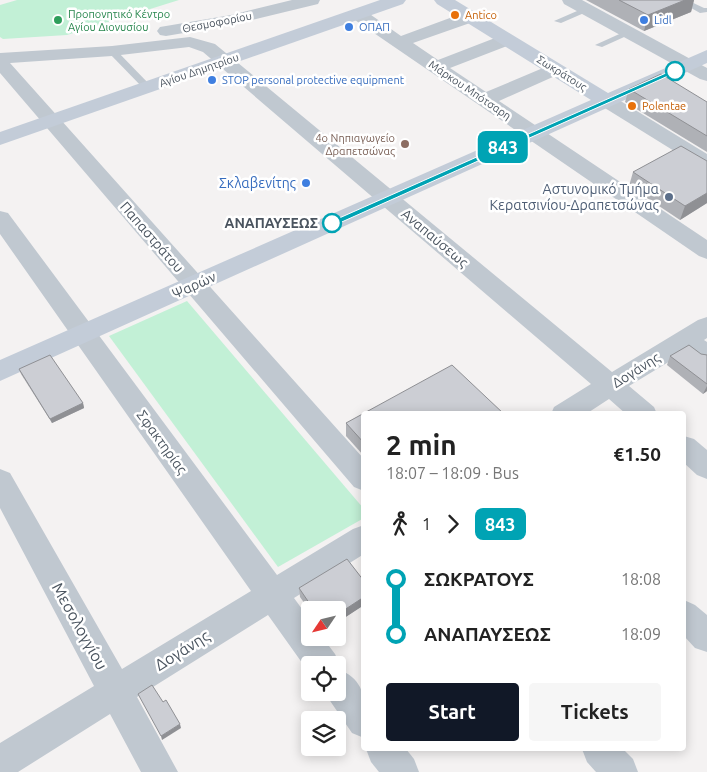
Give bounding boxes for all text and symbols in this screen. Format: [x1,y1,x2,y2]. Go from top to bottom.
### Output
place label: Προπονητικό Κέντρο Αγίου Διονυσίου [68,8,170,33]
street label: Θεσμοφορίου [181,9,253,35]
marker: Antico [449,9,461,21]
place label: Antico [465,9,497,21]
marker: Προπονητικό Κέντρο Αγίου Διονυσίου [52,14,64,26]
marker: Lidl [638,14,650,26]
place label: Lidl [654,14,672,26]
marker: ΟΠΑΠ [343,21,355,33]
place label: ΟΠΑΠ [359,21,390,33]
street label: Αγίου Δημητρίου [158,51,240,89]
street label: Σωκράτους [534,53,589,94]
street label: Μάρκου Μπότσαρη [427,58,513,122]
unlabelled marker [665,61,685,81]
marker: STOP personal protective equipment [206,74,218,86]
place label: STOP personal protective equipment [222,74,405,86]
marker: Polentae [626,100,638,112]
place label: Polentae [642,100,686,112]
line badge: 843 [474,131,532,163]
place label: 4ο Νηπιαγωγείο Δραπετσώνας [315,132,395,158]
text: 843 [488,137,518,157]
marker: 4ο Νηπιαγωγείο Δραπετσώνας [399,138,411,150]
place label: Σκλαβενίτης [219,175,297,191]
marker: Σκλαβενίτης [300,177,312,189]
place label: Αστυνομικό Τμήμα Κερατσινίου-Δραπετσώνας [490,181,660,213]
marker: Αστυνομικό Τμήμα Κερατσινίου-Δραπετσώνας [663,191,675,203]
street label: Παπαστράτου [117,198,187,276]
street label: Αναπαύσεως [398,205,472,271]
marker: ΑΝΑΠΑΥΣΕΩΣ [322,213,342,233]
place label: ΑΝΑΠΑΥΣΕΩΣ [225,215,318,231]
street label: Ψαρών [170,268,219,302]
street label: Δογάνης [609,349,663,391]
street label: Σφακτηρίας [134,407,191,477]
text: 2 min [386,429,457,460]
text: €1.50 [613,443,661,465]
text: 18:07 – 18:09 · Bus [386,464,519,482]
icon: walk [386,510,414,538]
icon: forward [439,510,467,538]
text: 843 [485,514,516,534]
text: 1 [422,515,431,533]
text: ΣΩΚΡΑΤΟΥΣ [424,568,534,590]
text: 18:08 [621,570,661,588]
street label: Μεσολογγίου [49,579,111,673]
north arrow [301,601,346,646]
map controls [301,601,346,756]
text: ΑΝΑΠΑΥΣΕΩΣ [424,623,551,645]
text: 18:09 [621,625,661,643]
street label: Δογάνης [151,626,213,675]
button: locate [301,656,346,701]
button: Start [386,683,519,741]
button: Tickets [529,683,661,741]
button: layers [301,711,346,756]

